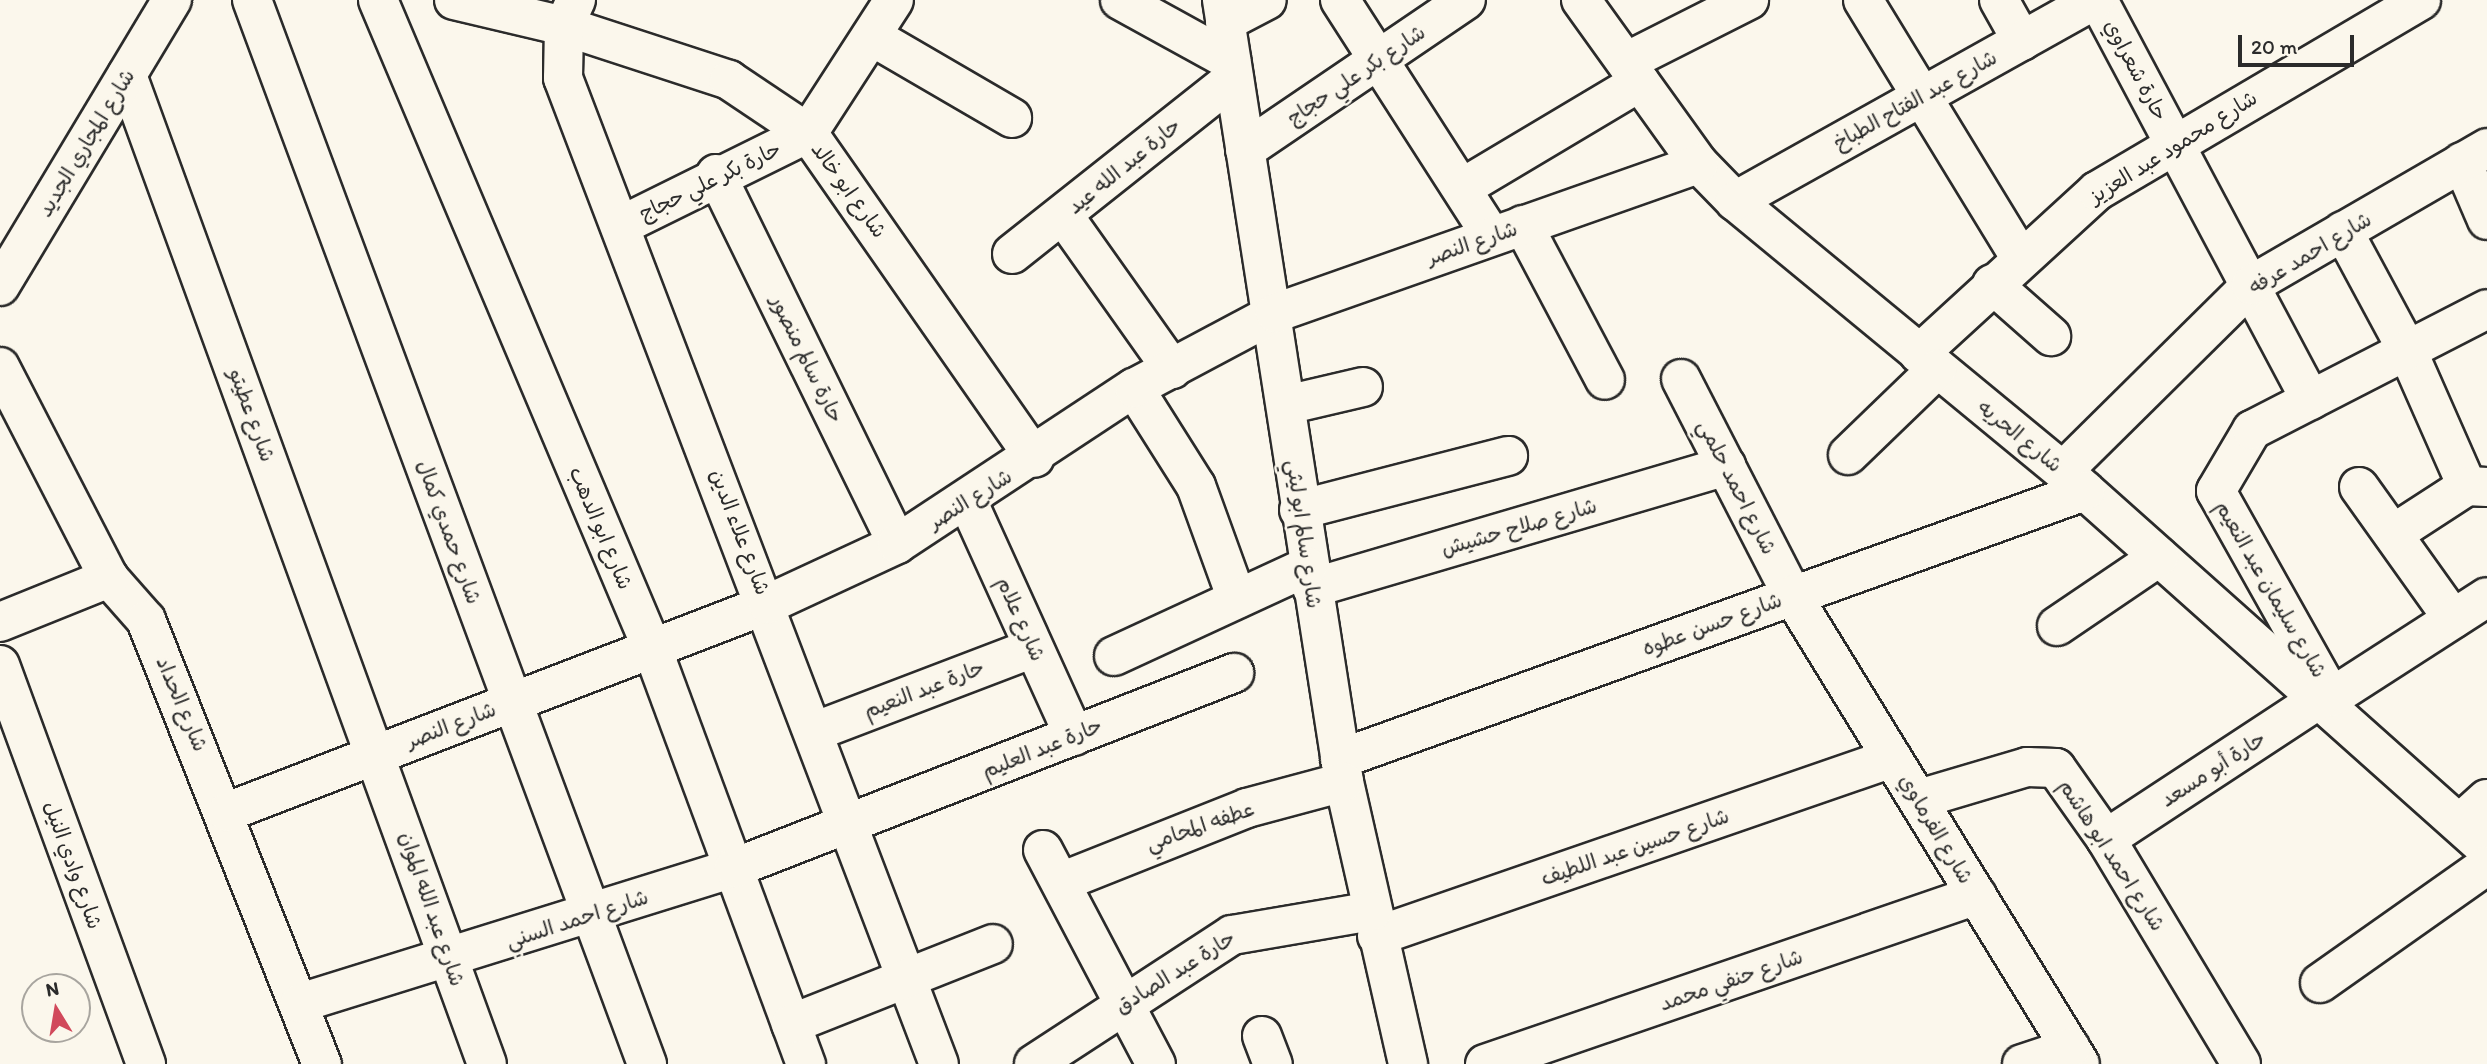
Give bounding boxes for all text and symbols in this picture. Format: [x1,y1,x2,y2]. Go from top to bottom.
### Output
street label: حارة شعراوي [2099,15,2173,125]
street label: شارع بكر علي حجاج [1282,19,1430,131]
scale bar [2242,21,2358,65]
text: 20 m [2251,34,2297,59]
street label: شارع عبد الفتاح الطباخ [1829,45,2001,155]
street label: شارع المجاري الجديد [32,64,140,222]
street label: شارع محمود عبد العزيز [2084,85,2262,209]
street label: حارة عبد الله عيد [1062,113,1186,219]
street label: حارة بكر علي حجاج [635,136,785,226]
street label: شارع ابو خالد [806,137,892,243]
street label: شارع احمد عرفه [2244,206,2376,300]
street label: شارع النصر [1424,216,1520,270]
street label: حارة سالم منصور [765,291,849,427]
street label: شارع عطيتو [223,365,281,465]
street label: شارع الحريه [1973,394,2067,478]
street label: شارع احمد حلمي [1692,416,1782,558]
street label: شارع حمدي كمال [411,457,487,607]
street label: شارع سالم ابو ليثي [1281,458,1327,610]
street label: شارع ابو الدهب [564,463,638,593]
street label: شارع النصر [924,463,1016,535]
street label: شارع علاء الدين [704,465,776,599]
street label: شارع صلاح حشيش [1438,493,1600,561]
street label: شارع سليمان عبد النعيم [2210,496,2332,682]
street label: شارع علام [991,573,1051,665]
street label: شارع حسن عطوه [1639,587,1785,661]
street label: شارع الحداد [151,653,213,755]
street label: حارة عبد النعيم [860,654,988,724]
street label: شارع النصر [403,696,499,754]
street label: حارة عبد العليم [978,712,1106,784]
street label: حارة أبو مسعد [2156,726,2270,812]
street label: شارع الفرماوي [1893,770,1979,888]
street label: شارع احمد ابو هاشم [2054,774,2170,936]
street label: عطفه المحامي [1143,796,1257,856]
street label: شارع وادي النيل [38,798,108,932]
street label: شارع حسين عبد اللطيف [1538,803,1732,891]
street label: شارع عبد الله الموان [394,829,470,989]
street label: شارع احمد السني [503,884,651,954]
street label: حارة عبد الصادق [1110,925,1240,1019]
street label: شارع حنفي محمد [1656,944,1806,1016]
north arrow [21,973,91,1043]
text: N [44,976,61,1001]

